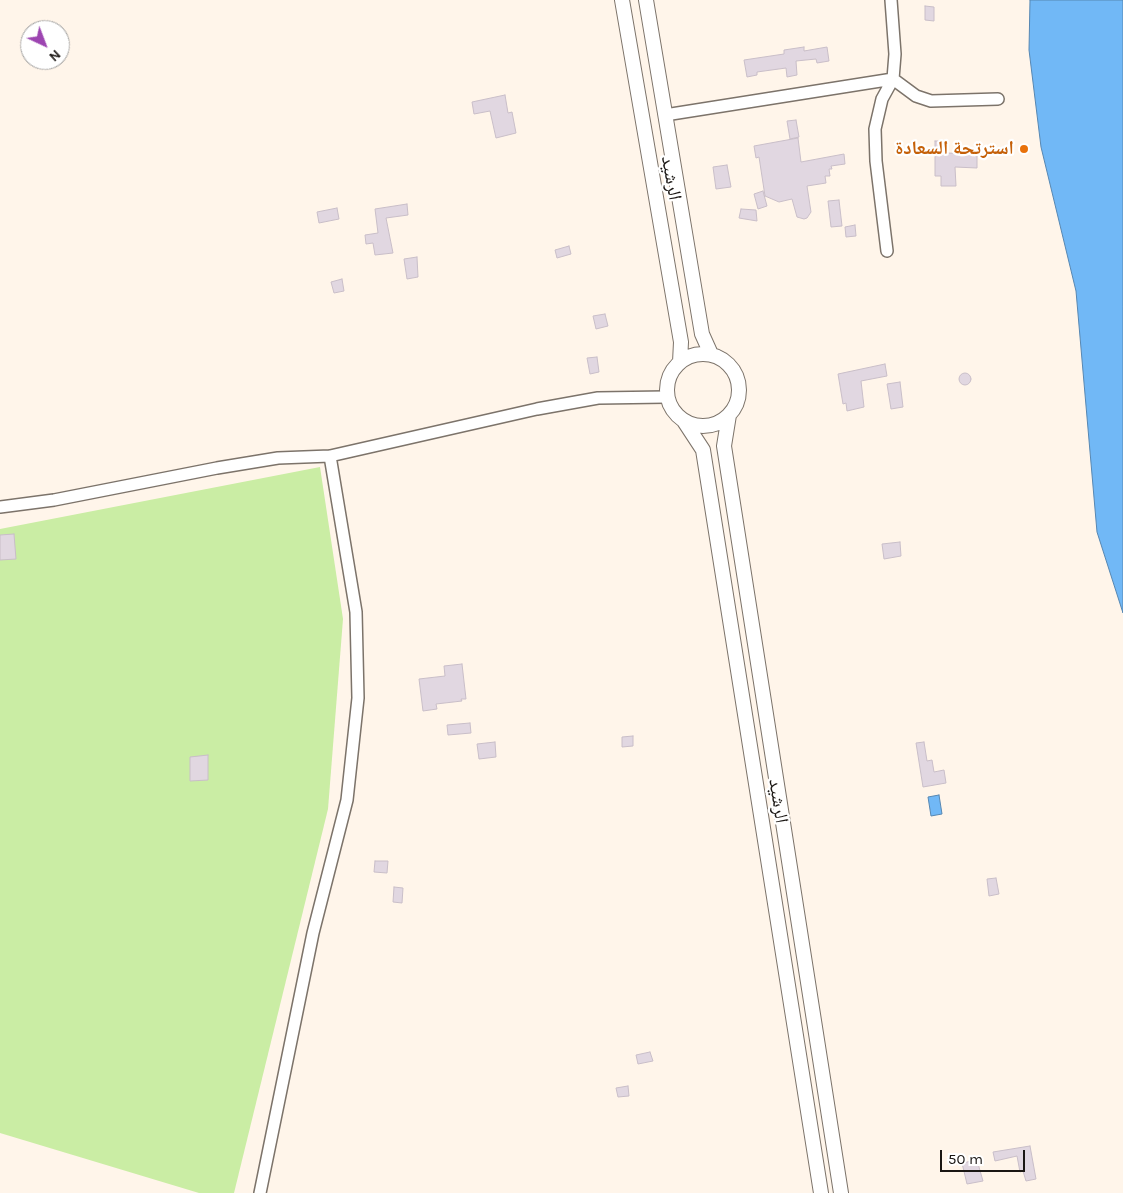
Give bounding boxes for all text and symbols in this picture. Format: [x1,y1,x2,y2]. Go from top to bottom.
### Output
north arrow [20,20,70,70]
text: N [45,46,64,65]
place label: استرتحة السعادة [895,138,1014,160]
marker: استرتحة السعادة [1018,143,1030,155]
street label: الرشيد [656,154,686,202]
street label: الرشيد [763,777,793,825]
scale bar [943,1140,1028,1172]
text: 50 m [948,1150,983,1168]

